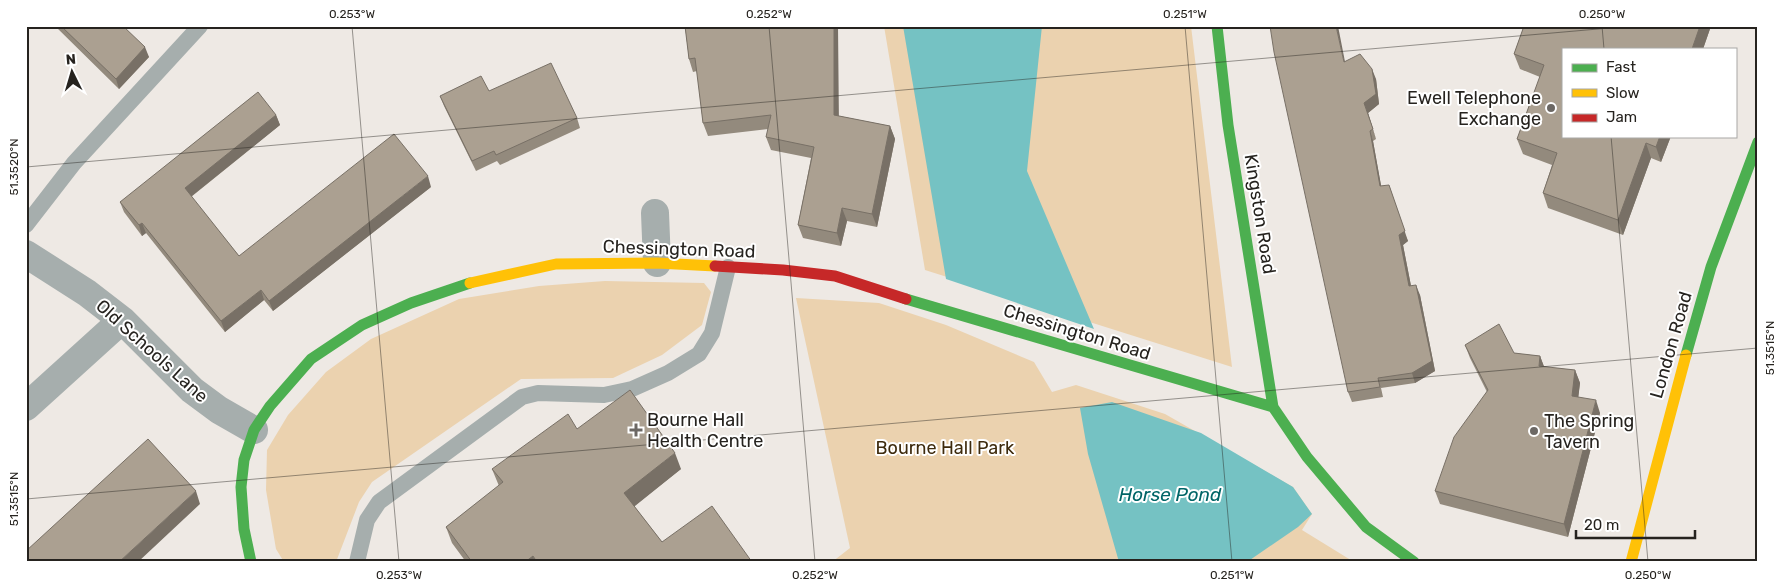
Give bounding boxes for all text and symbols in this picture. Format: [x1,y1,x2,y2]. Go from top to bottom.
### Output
text: 0.253°W [329,7,375,21]
text: 0.252°W [746,7,792,21]
text: 0.251°W [1163,7,1207,21]
text: 0.250°W [1579,7,1626,21]
north arrow [48,48,98,98]
legend [1562,48,1736,138]
text: N [65,51,77,68]
text: Fast [1606,58,1636,76]
text: Slow [1606,84,1639,102]
place label: Ewell Telephone Exchange [1407,87,1541,130]
marker: Ewell Telephone Exchange [1545,102,1557,114]
text: Jam [1606,108,1637,126]
text: 51.3520°N [7,138,21,196]
street label: Kingston Road [1240,152,1280,276]
street label: Chessington Road [602,235,756,263]
street label: London Road [1645,289,1697,401]
street label: Old Schools Lane [91,295,213,407]
street label: Chessington Road [1001,299,1153,365]
text: 51.3515°N [1763,321,1777,375]
place label: Bourne Hall Health Centre [647,409,763,452]
place label: The Spring Tavern [1544,410,1634,453]
marker: Bourne Hall Health Centre [629,423,643,437]
marker: The Spring Tavern [1528,425,1540,437]
park label: Bourne Hall Park [876,437,1015,459]
text: 51.3515°N [7,472,21,526]
water label: Horse Pond [1119,483,1222,506]
scale bar [1576,508,1695,540]
text: 20 m [1584,516,1619,534]
text: 0.253°W [376,568,422,582]
text: 0.252°W [792,568,838,582]
text: 0.251°W [1210,568,1254,582]
text: 0.250°W [1625,568,1672,582]

